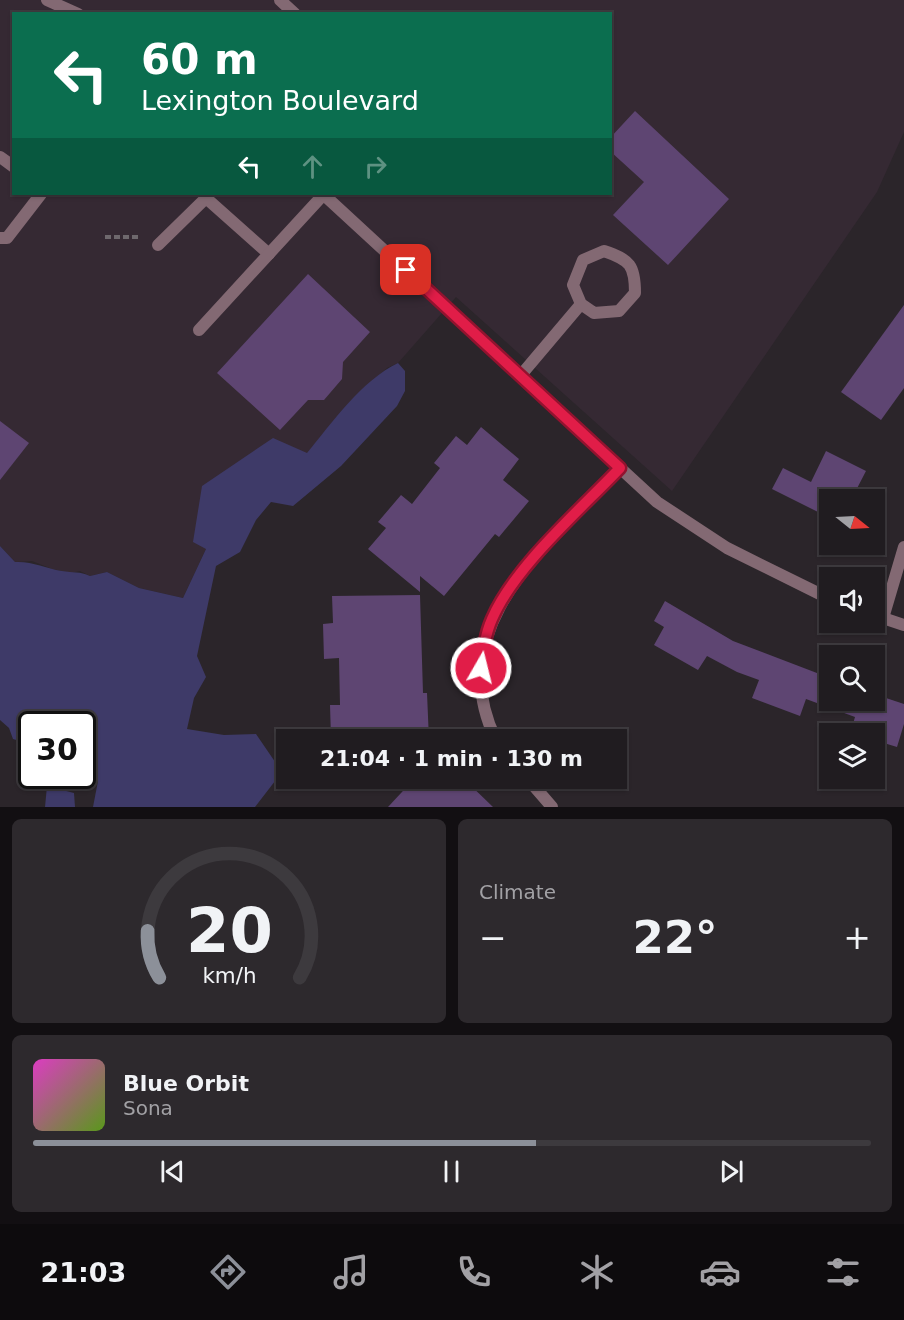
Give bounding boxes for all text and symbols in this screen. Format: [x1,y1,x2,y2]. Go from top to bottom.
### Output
text: 60 m [141,35,258,84]
icon: left [42,36,120,114]
text: Lexington Boulevard [141,85,419,116]
icon: left [233,150,266,183]
icon: ahead [296,150,329,183]
icon: right [359,150,392,183]
pin [380,244,431,295]
icon: arrive [389,253,422,286]
north arrow [819,489,885,555]
map controls [819,489,885,789]
button: sound [819,567,885,633]
position arrow [449,636,513,700]
button: search [819,645,885,711]
speed limit sign: 30 [18,711,96,789]
button: layers [819,723,885,789]
text: 21:04 · 1 min · 130 m [320,746,583,771]
text: Climate [479,880,556,904]
text: 20 [186,894,272,967]
text: 22° [632,911,718,964]
text: − [479,918,507,957]
text: + [843,918,871,957]
text: km/h [202,963,256,988]
text: Blue Orbit [123,1071,249,1096]
text: Sona [123,1096,173,1120]
icon: previous [156,1155,189,1188]
icon: pause [435,1155,468,1188]
icon: next [715,1155,748,1188]
icon: directions [207,1251,249,1293]
icon: music [330,1251,372,1293]
icon: phone [453,1251,495,1293]
icon: climate [576,1251,618,1293]
icon: car [699,1251,741,1293]
icon: filters [822,1251,864,1293]
text: 21:03 [40,1257,126,1288]

